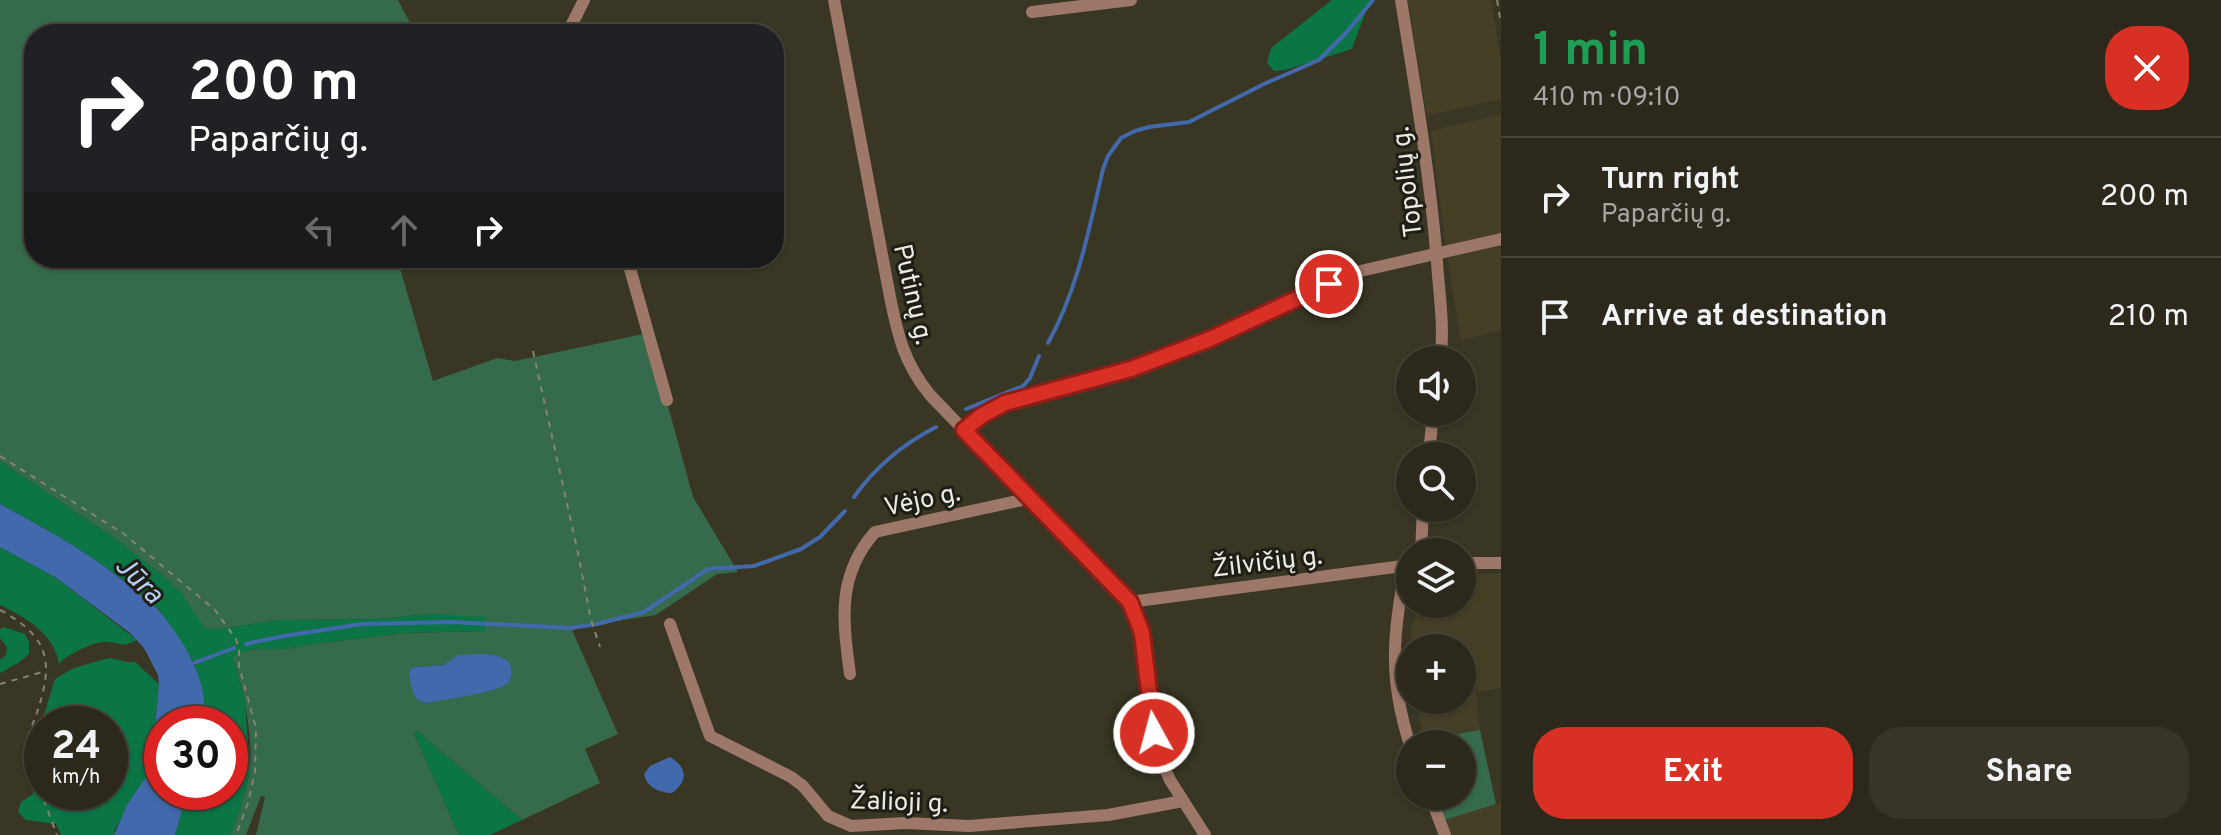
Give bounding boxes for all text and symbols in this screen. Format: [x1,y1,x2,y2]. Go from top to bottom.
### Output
text: 1 min [1533,22,1648,82]
button: close [2105,26,2189,110]
text: 200 m [188,50,359,120]
icon: right [56,56,160,160]
text: 410 m · 09:10 [1533,82,1680,115]
text: Paparčių g. [188,119,368,165]
street label: Topolių g. [1385,124,1432,239]
text: Turn right [1601,162,1739,199]
icon: right [1533,175,1577,219]
text: 200 m [2100,179,2189,216]
text: Paparčių g. [1601,199,1731,232]
icon: left [298,208,342,252]
icon: ahead [382,208,426,252]
icon: right [466,208,510,252]
street label: Putinų g. [884,241,939,348]
pin [1295,250,1363,318]
icon: arrive [1307,262,1351,306]
icon: arrive [1533,295,1577,339]
text: Arrive at destination [1601,299,1887,336]
text: 210 m [2108,299,2189,336]
map controls [1396,346,1476,810]
button: sound [1396,346,1476,426]
button: search [1396,442,1476,522]
street label: Vėjo g. [881,477,964,526]
street label: Žilvičių g. [1210,538,1324,587]
button: layers [1396,538,1476,618]
water label: Jūra [106,549,170,613]
button: + [1396,634,1476,714]
position arrow [1112,691,1196,775]
speed limit sign: 30 [144,706,248,810]
text: 24 [51,723,101,773]
button: Exit [1533,727,1853,819]
button: Share [1869,727,2189,819]
button: − [1396,730,1476,810]
text: km/h [52,765,100,791]
street label: Žalioji g. [849,783,949,822]

